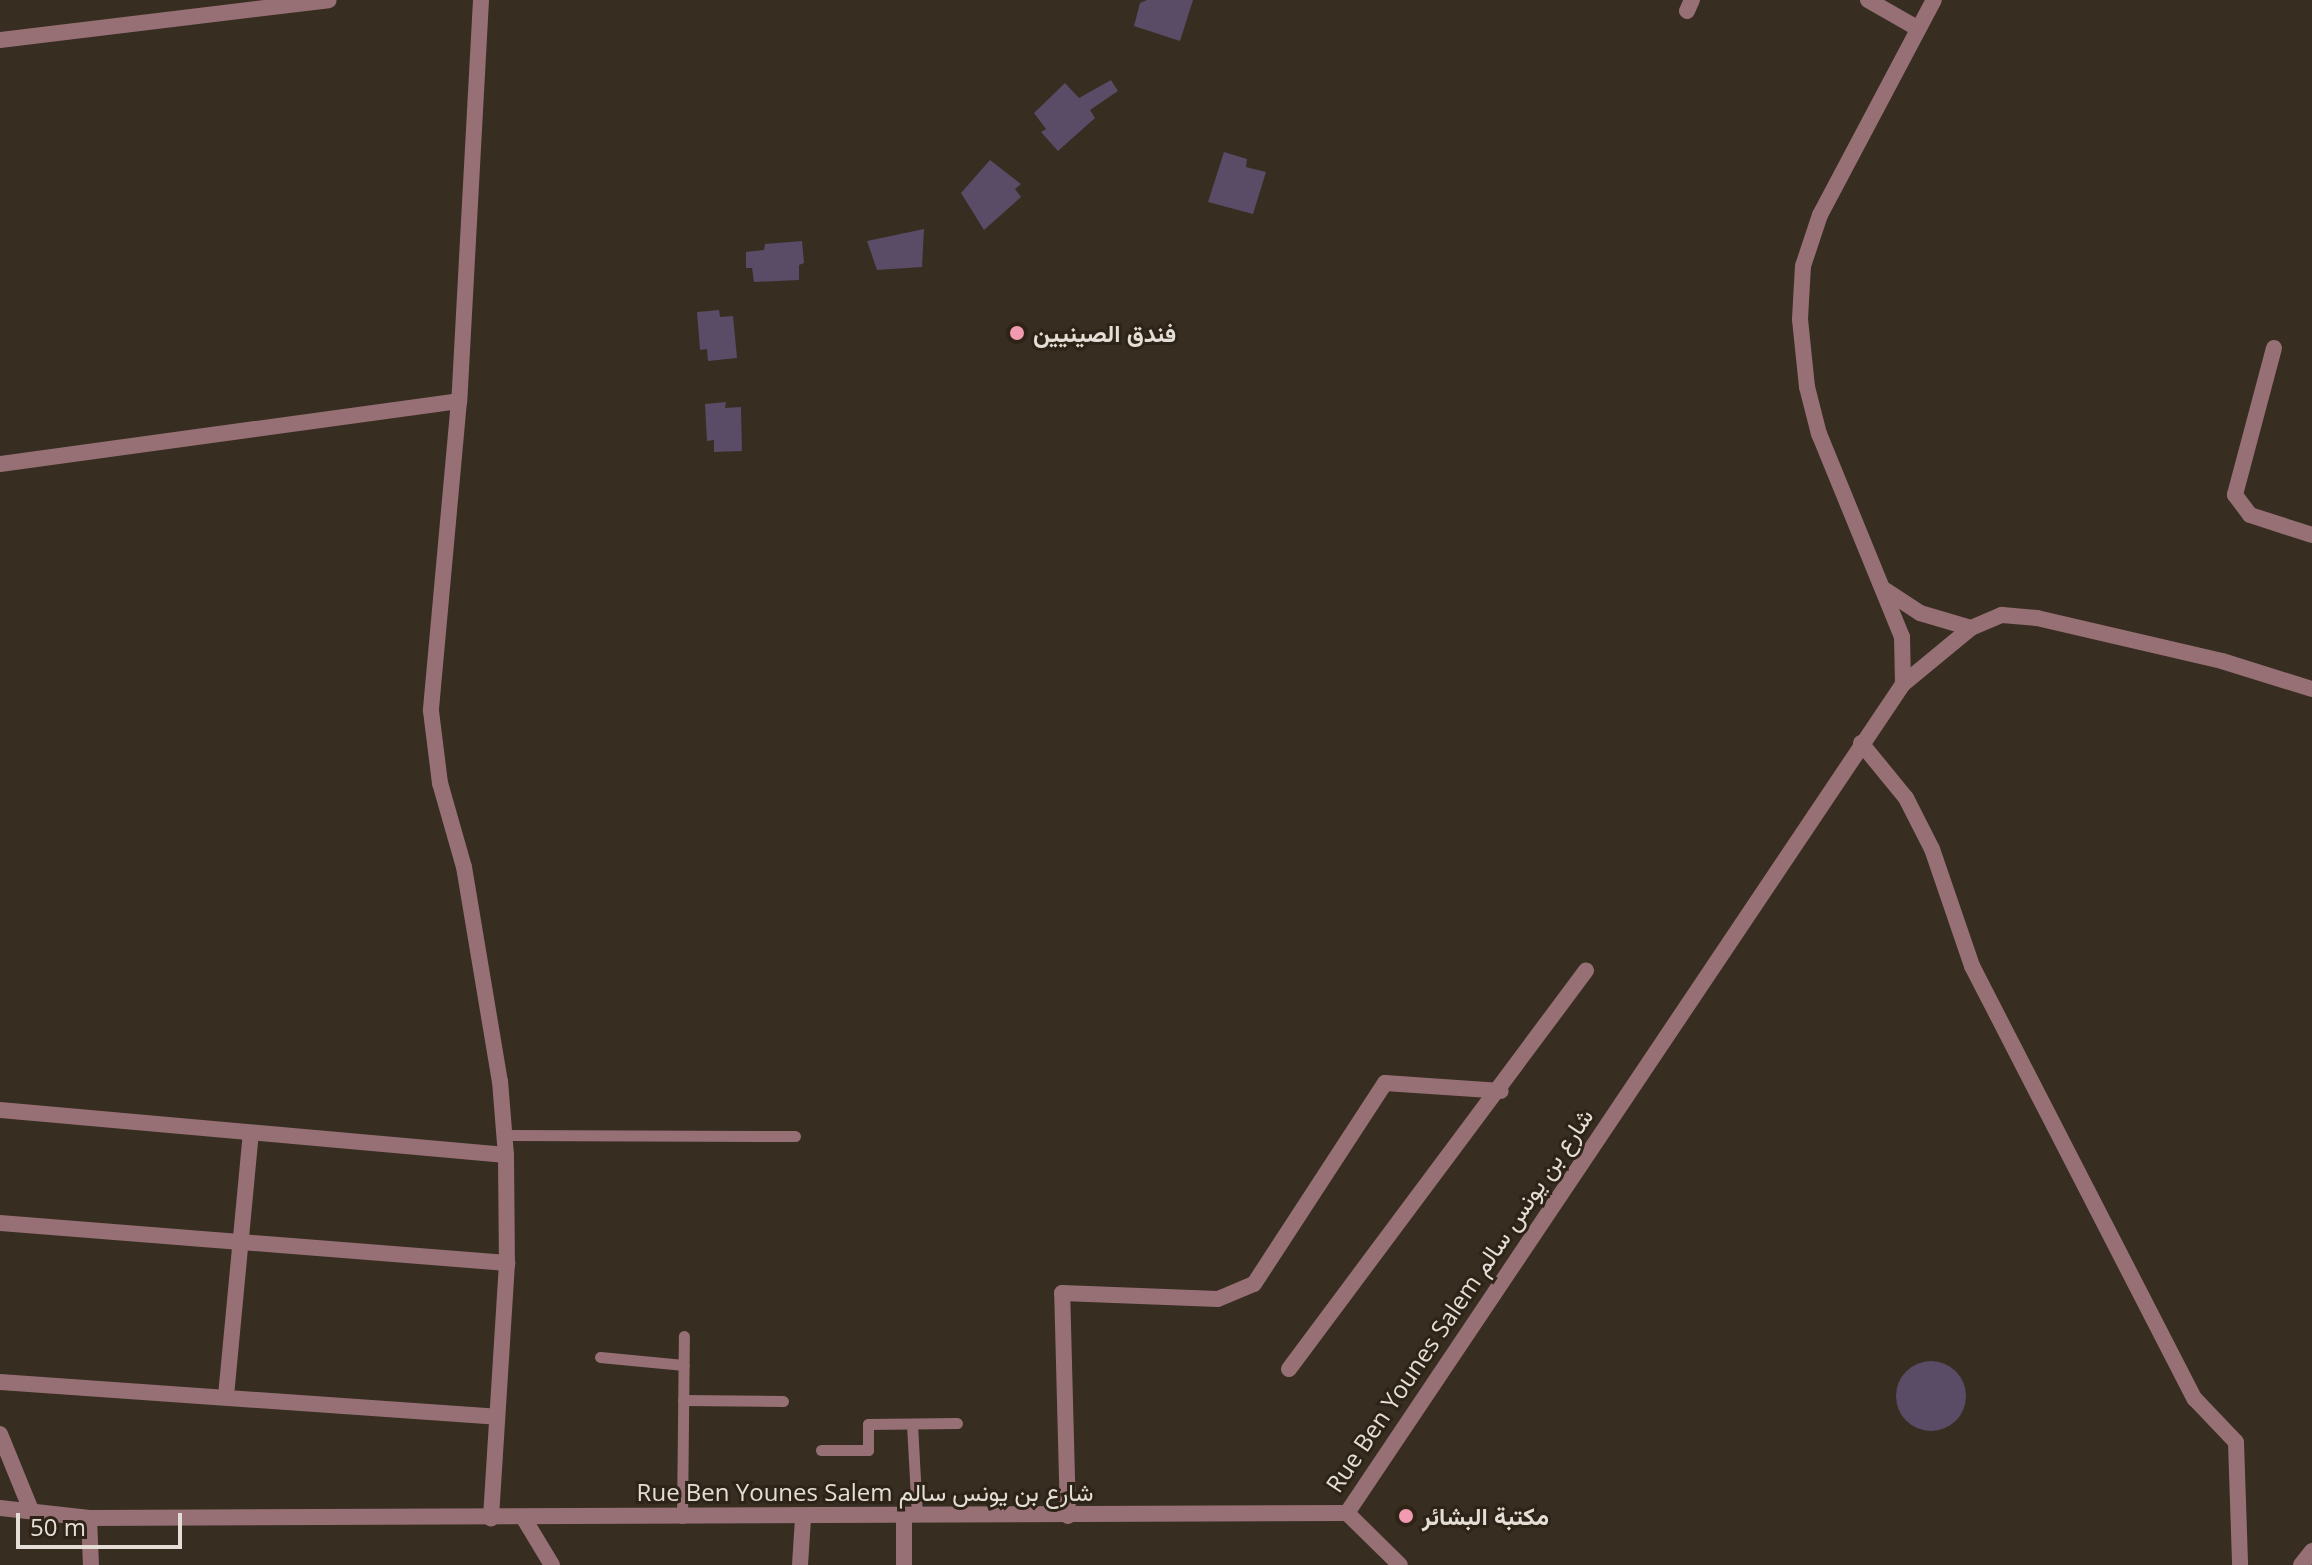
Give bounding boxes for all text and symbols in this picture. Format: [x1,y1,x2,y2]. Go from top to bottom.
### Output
place label: فندق الصينيين [1033,319,1176,347]
marker: فندق الصينيين [1008,324,1026,342]
street label: Rue Ben Younes Salem شارع بن يونس سالم [1319,1103,1599,1497]
street label: Rue Ben Younes Salem شارع بن يونس سالم [637,1478,1093,1506]
scale bar [20,1497,186,1547]
place label: مكتبة البشائر [1422,1502,1549,1530]
marker: مكتبة البشائر [1397,1507,1415,1525]
text: 50 m [30,1510,86,1543]

